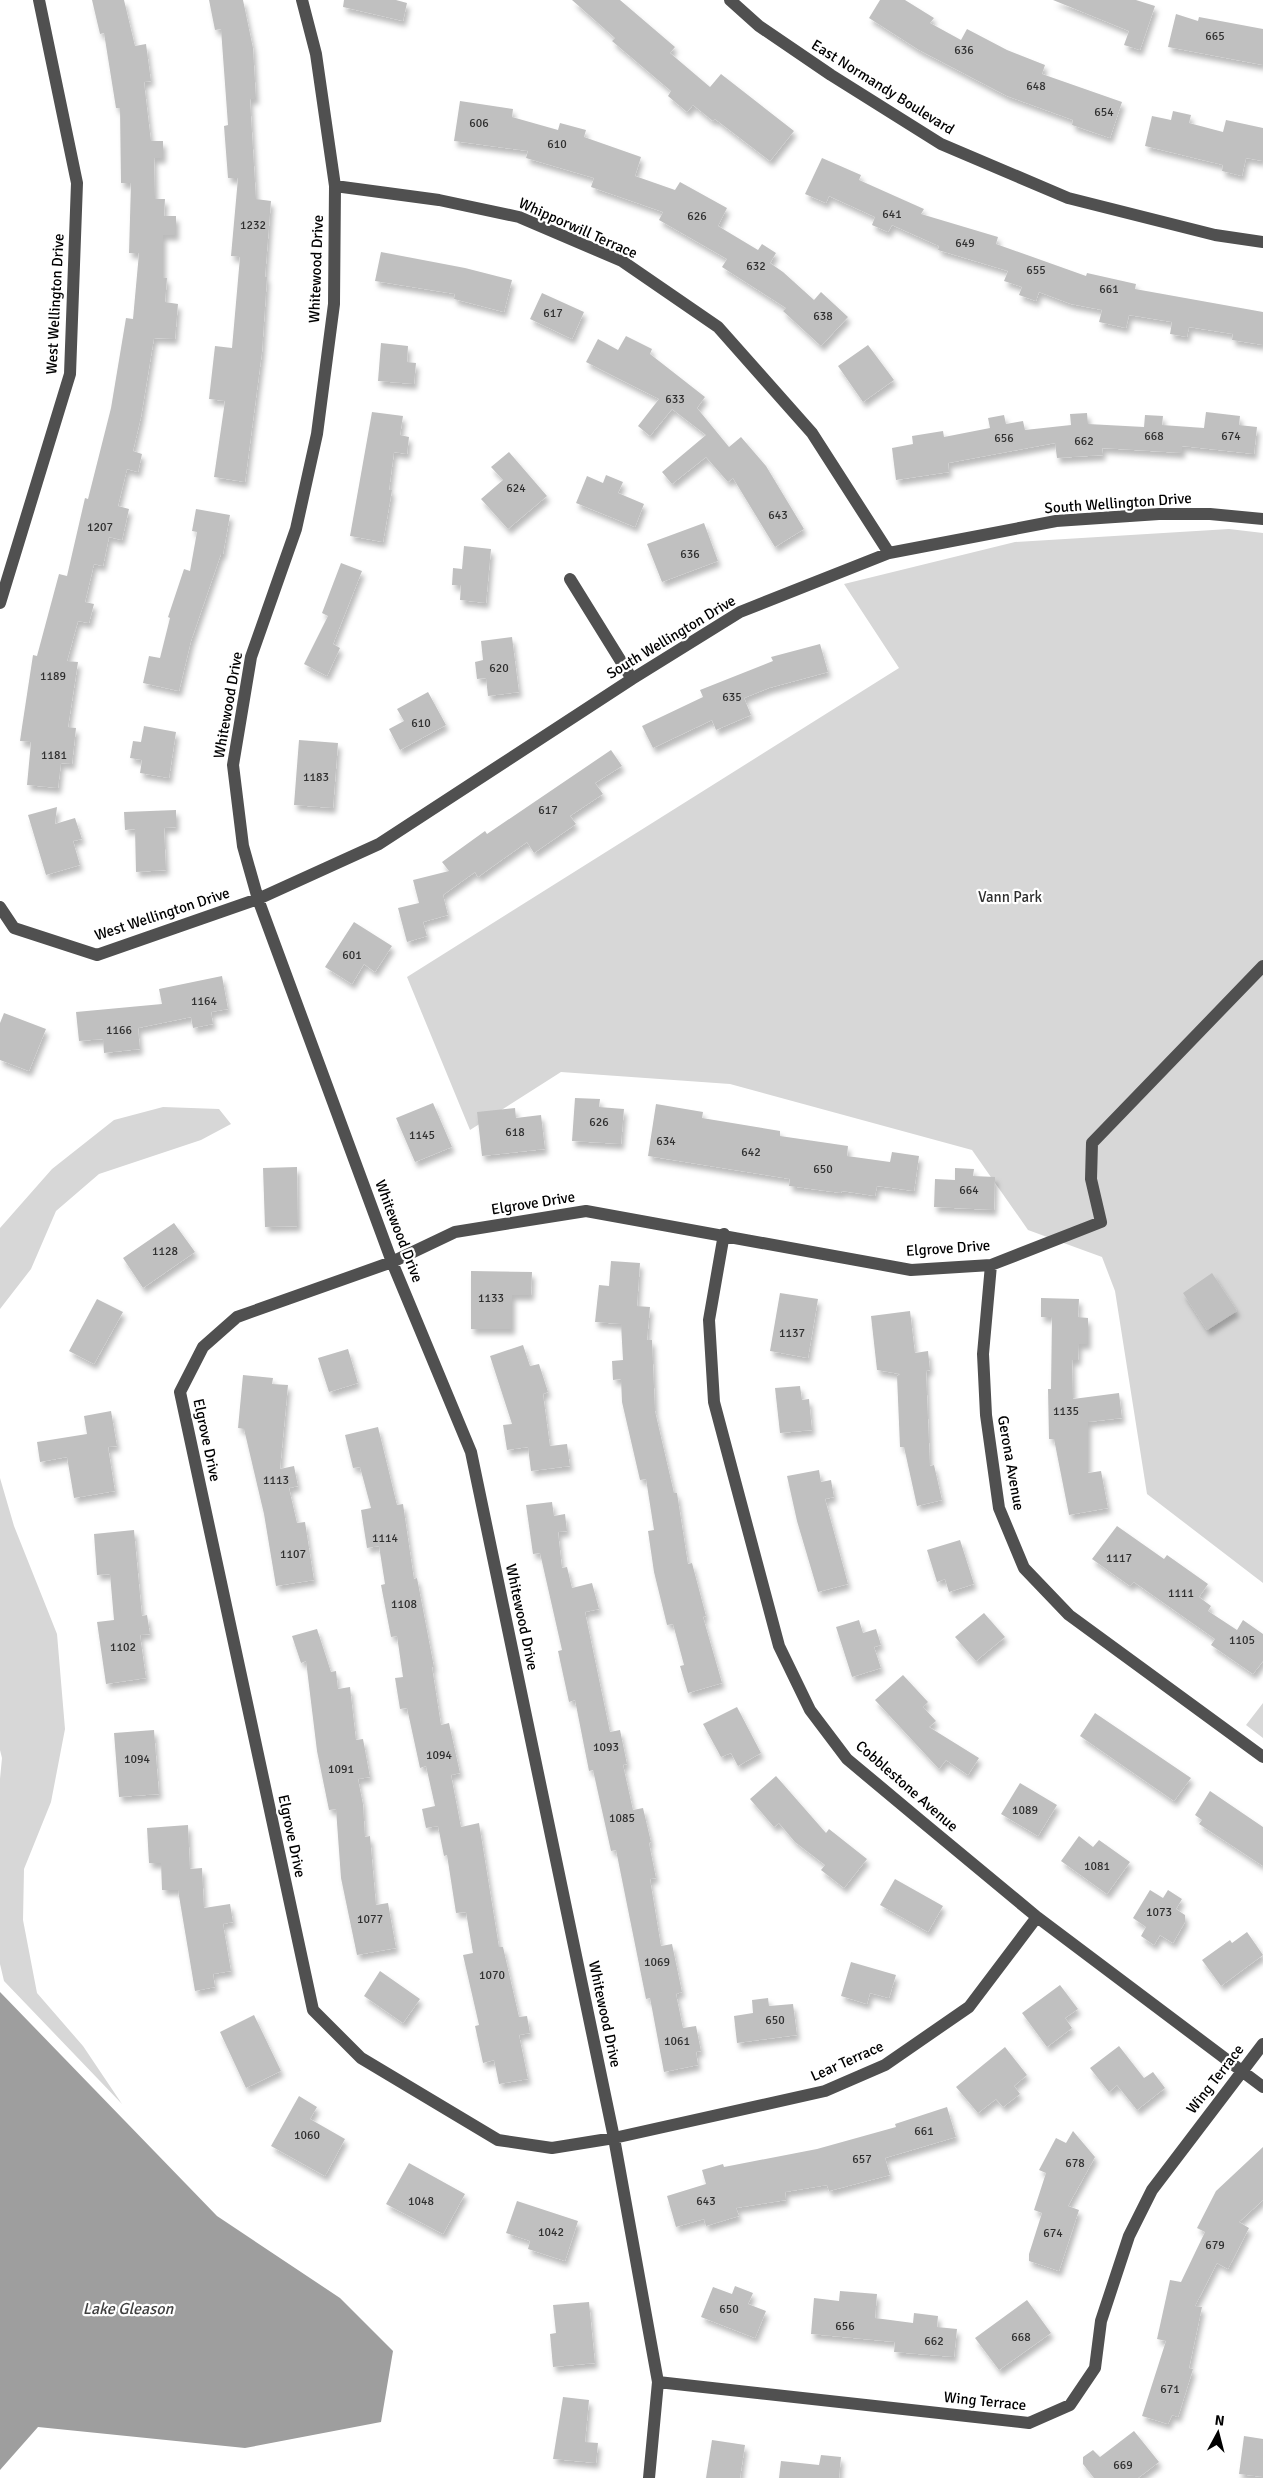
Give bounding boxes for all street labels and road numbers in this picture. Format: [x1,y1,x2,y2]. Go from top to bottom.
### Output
street label: East Normandy Boulevard [808,36,958,138]
street label: Whipporwill Terrace [516,194,640,262]
street label: Whitewood Drive [305,215,327,323]
street label: West Wellington Drive [42,233,68,375]
street label: South Wellington Drive [1044,489,1192,517]
street label: South Wellington Drive [603,591,739,683]
street label: Whitewood Drive [210,650,246,760]
street label: West Wellington Drive [92,884,232,944]
street label: Whitewood Drive [371,1177,427,1285]
street label: Elgrove Drive [490,1187,576,1219]
street label: Elgrove Drive [905,1236,991,1260]
street label: Elgrove Drive [189,1397,225,1483]
street label: Gerona Avenue [994,1414,1028,1512]
street label: Whitewood Drive [502,1562,542,1672]
street label: Cobblestone Avenue [852,1737,962,1835]
street label: Elgrove Drive [274,1793,310,1879]
street label: Whitewood Drive [585,1959,625,2069]
street label: Lear Terrace [808,2037,886,2085]
street label: Wing Terrace [1182,2041,1248,2117]
street label: Wing Terrace [943,2388,1027,2414]

